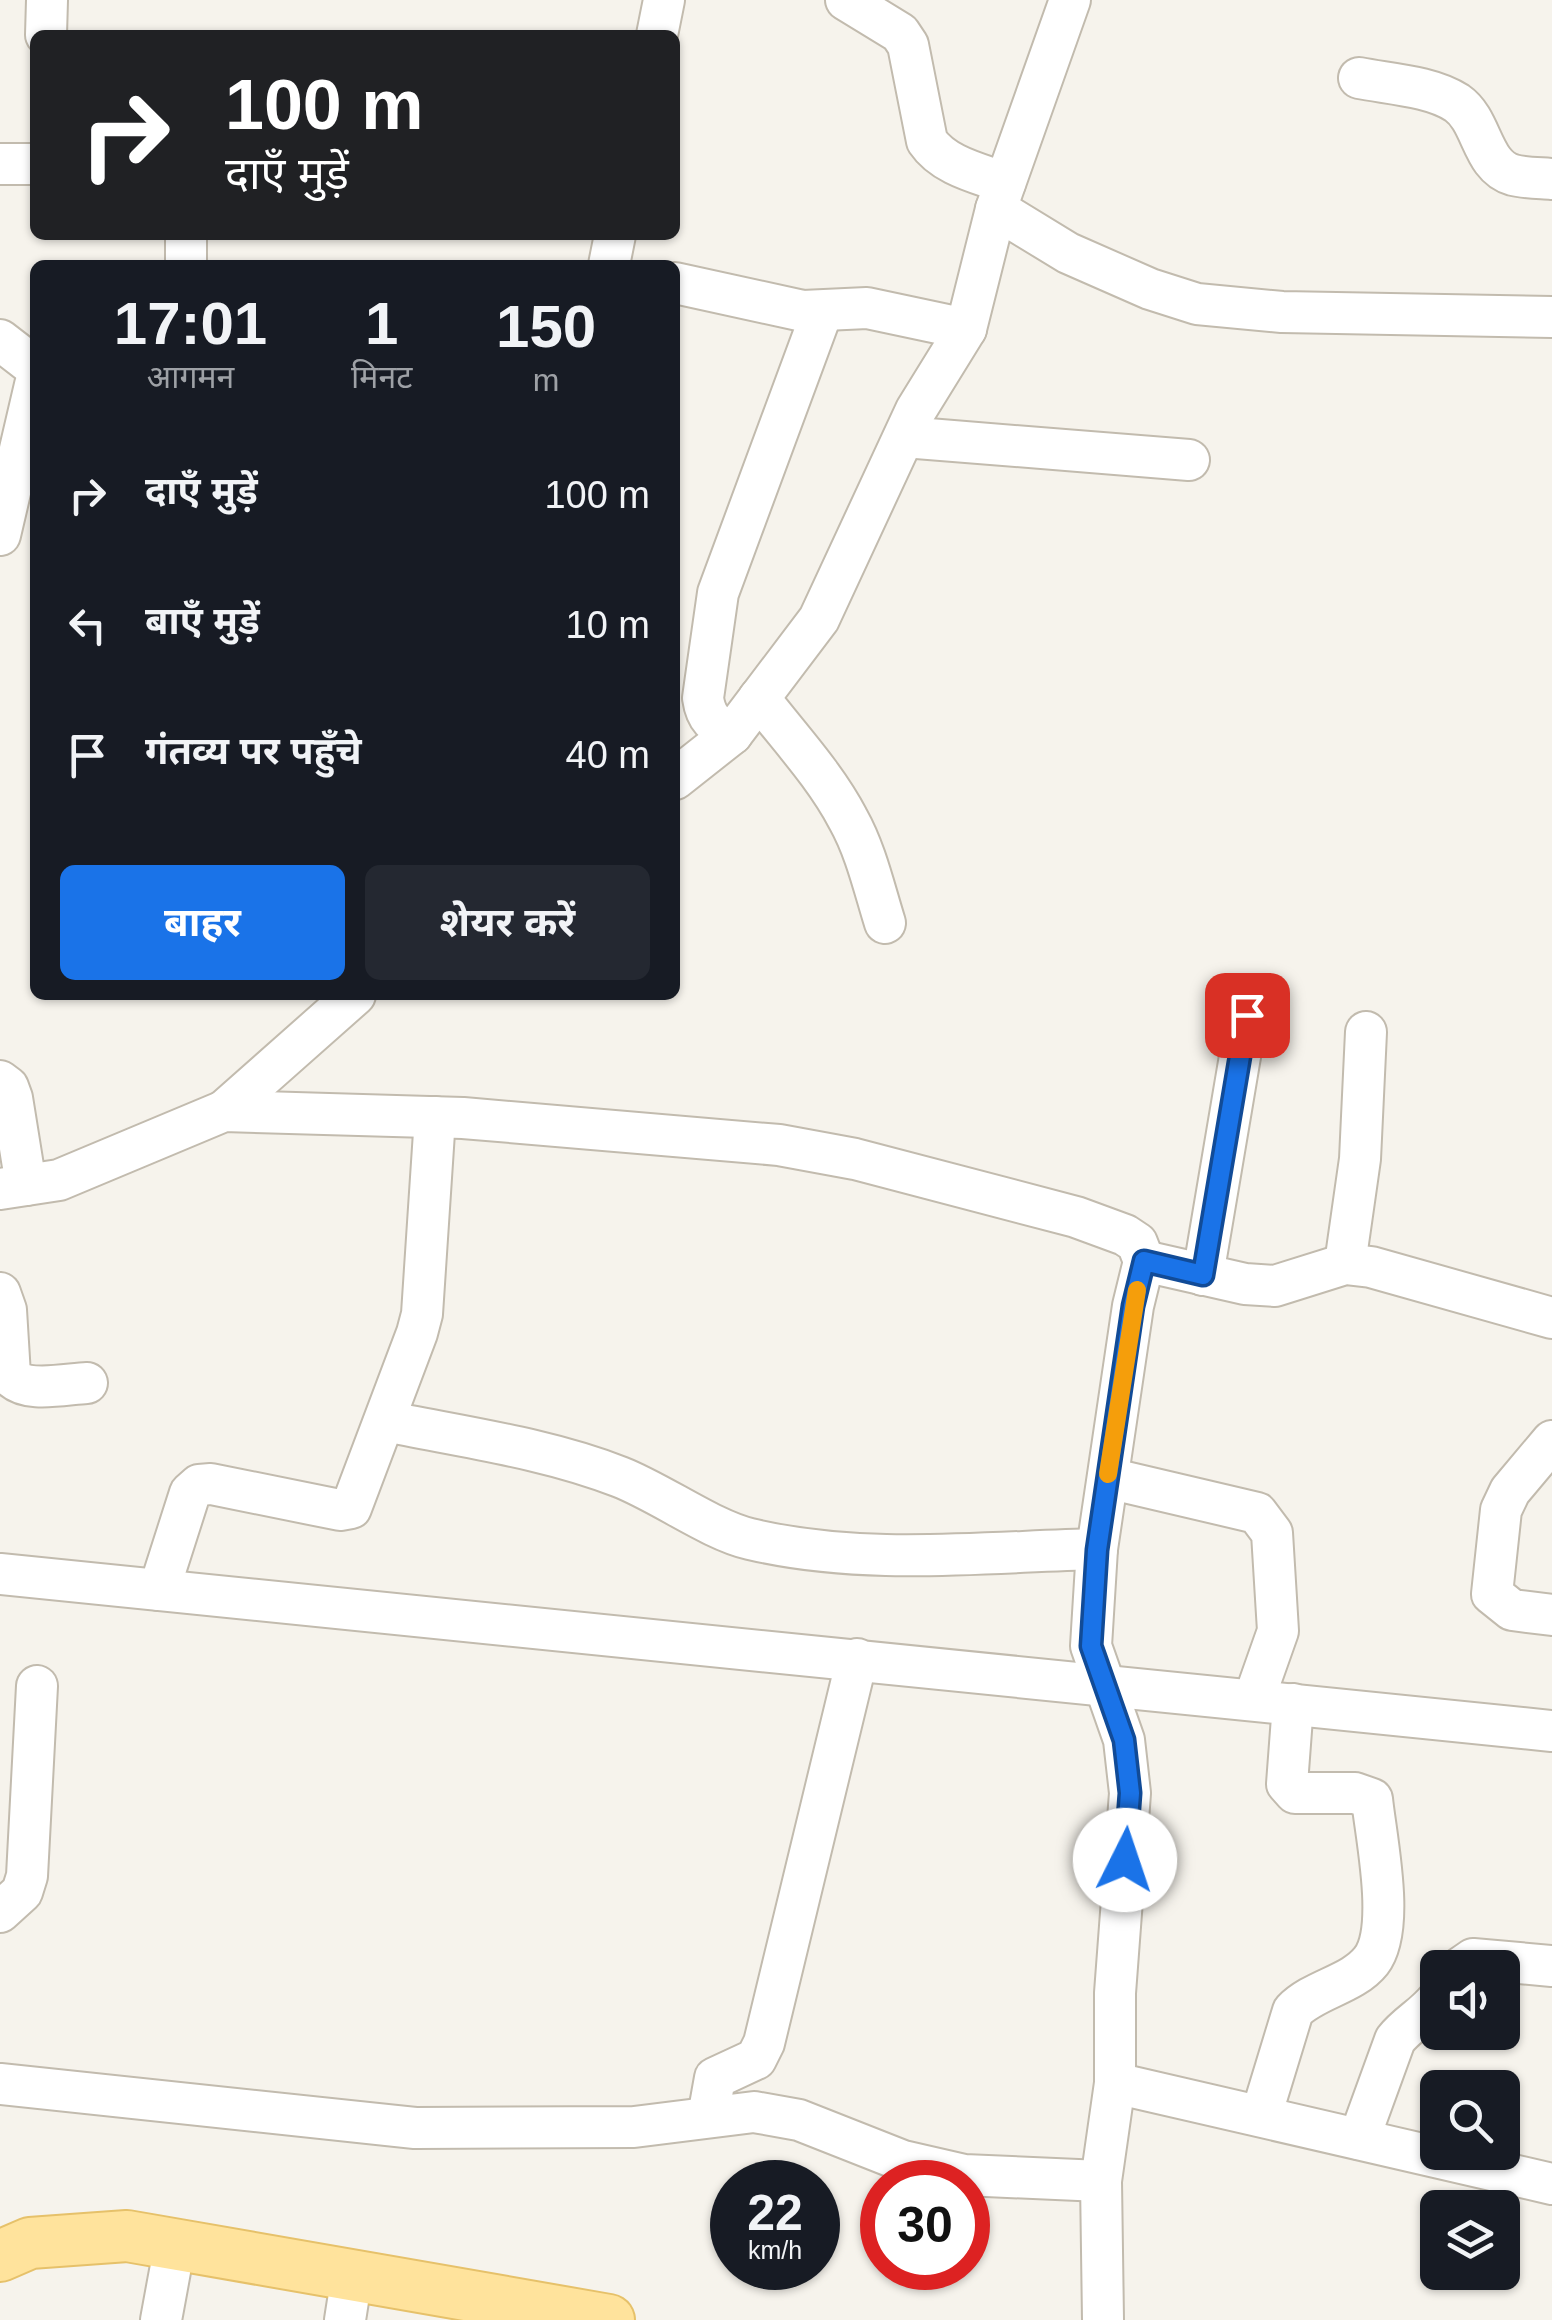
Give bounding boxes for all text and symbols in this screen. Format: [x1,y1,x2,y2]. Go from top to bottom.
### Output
text: 100 m [225,66,423,144]
icon: right [60,70,190,200]
text: दाएँ मुड़ें [225,148,349,199]
text: 17:01 [114,290,267,357]
text: 1 [365,290,398,357]
text: 150 [496,293,596,360]
text: आगमन [147,359,234,395]
text: मिनट [351,359,412,395]
text: m [533,362,559,398]
icon: right [60,468,115,523]
text: दाएँ मुड़ें [145,470,258,512]
text: 100 m [544,474,650,516]
icon: left [60,598,115,653]
text: बाएँ मुड़ें [145,600,260,642]
text: 10 m [566,604,650,646]
icon: arrive [60,728,115,783]
text: गंतव्य पर पहुँचे [145,730,361,772]
text: 40 m [566,734,650,776]
button: बाहर [60,865,345,980]
button: शेयर करें [365,865,650,980]
pin [1205,973,1290,1058]
icon: arrive [1220,988,1275,1043]
position arrow [1073,1808,1177,1912]
map controls [1420,1950,1520,2290]
button: sound [1420,1950,1520,2050]
button: search [1420,2070,1520,2170]
speed limit sign: 30 [860,2160,990,2290]
text: 22 [747,2185,803,2241]
button: layers [1420,2190,1520,2290]
text: km/h [748,2236,802,2264]

